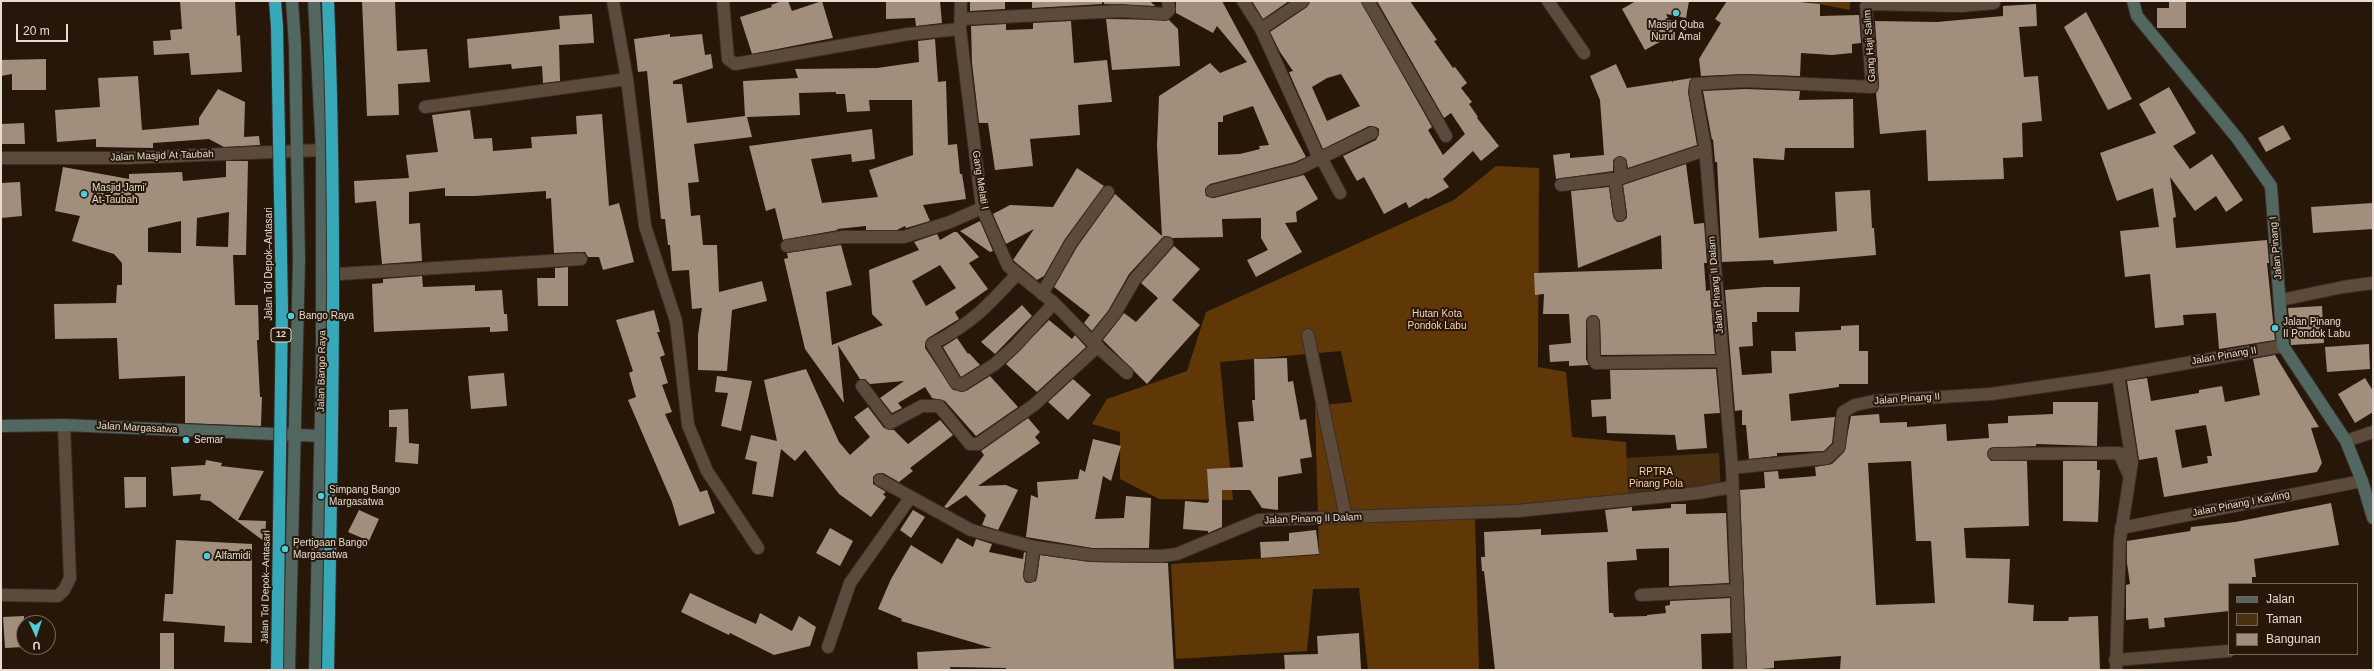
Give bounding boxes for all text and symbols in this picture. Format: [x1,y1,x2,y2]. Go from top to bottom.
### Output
marker: Masjid Quba Nurul Amal [1671,8,1681,18]
street label: Gang Haji Salim [1861,10,1879,82]
scale bar [18,16,70,42]
place label: Masjid Quba Nurul Amal [1648,19,1704,42]
text: 20 m [23,24,50,38]
street label: Jalan Masjid At Taubah [110,148,214,164]
street label: Gang Melati I [969,150,991,210]
place label: Masjid Jami' At-Taubah [92,182,147,206]
marker: Masjid Jami' At-Taubah [79,189,89,199]
street label: Jalan Tol Depok–Antasari [263,207,275,321]
street label: Jalan Pinang I [2267,216,2285,280]
street label: Jalan Pinang II Dalam [1706,236,1726,334]
park label: Hutan Kota Pondok Labu [1408,308,1466,332]
place label: Bango Raya [299,310,354,322]
marker: Bango Raya [286,311,296,321]
place label: Jalan Pinang II Pondok Labu [2283,316,2350,340]
marker: Jalan Pinang II Pondok Labu [2270,323,2280,333]
road number: 12 [271,328,291,342]
street label: Jalan Bango Raya [315,330,329,412]
street label: Jalan Pinang II [2190,344,2258,368]
street label: Jalan Pinang II [1874,391,1940,407]
street label: Jalan Margasatwa [96,420,178,436]
place label: Semar [194,434,223,446]
marker: Semar [181,435,191,445]
park label: RPTRA Pinang Pola [1629,466,1683,490]
place label: Simpang Bango Margasatwa [329,484,400,508]
street label: Jalan Pinang I Kavling [2191,489,2291,519]
marker: Simpang Bango Margasatwa [316,491,326,501]
street label: Jalan Pinang II Dalam [1264,511,1362,527]
street label: Jalan Tol Depok–Antasari [259,530,273,644]
place label: Pertigaan Bango Margasatwa [293,537,368,560]
marker: Pertigaan Bango Margasatwa [280,544,290,554]
place label: Alfamidi [215,550,251,562]
marker: Alfamidi [202,551,212,561]
legend [2228,583,2358,655]
text: Jalan [2266,592,2295,606]
text: Taman [2266,612,2302,626]
north arrow [16,615,56,655]
text: Bangunan [2266,632,2321,646]
text: U [32,640,41,652]

